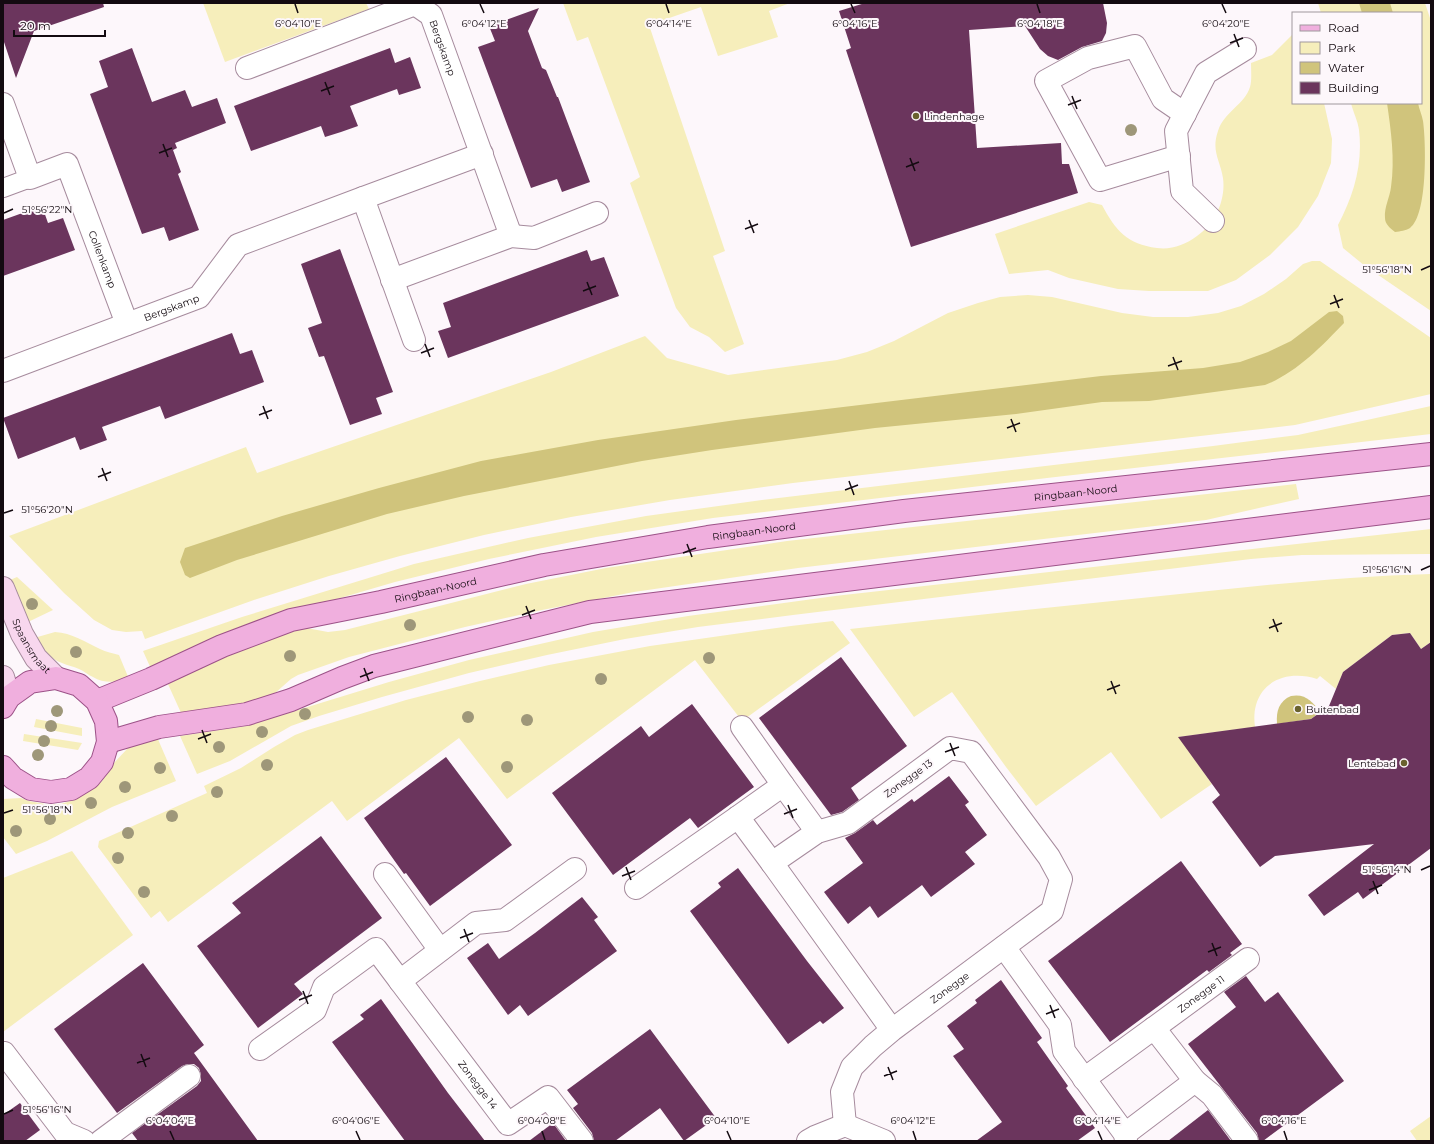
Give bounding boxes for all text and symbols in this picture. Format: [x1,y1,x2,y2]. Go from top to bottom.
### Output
scale bar [14,12,105,38]
legend [1292,12,1422,104]
text: 6°04'10"E [275,17,321,30]
text: 6°04'12"E [461,17,507,30]
text: 6°04'14"E [646,17,692,30]
text: 6°04'16"E [832,17,878,30]
text: 6°04'18"E [1017,17,1063,30]
text: 6°04'20"E [1202,17,1250,30]
text: 20 m [20,18,51,33]
street label: Bergskamp [426,18,459,78]
text: Road [1328,20,1359,35]
text: Park [1328,40,1356,55]
text: Water [1328,60,1365,75]
text: Building [1328,80,1379,95]
place label: Lindenhage [924,110,984,123]
marker: Lindenhage [911,111,921,121]
text: 51°56'22"N [22,203,72,216]
street label: Collenkamp [86,229,119,290]
text: 51°56'18"N [1362,263,1412,276]
street label: Bergskamp [142,291,201,324]
street label: Ringbaan-Noord [1033,482,1118,504]
text: 51°56'20"N [21,503,73,516]
street label: Ringbaan-Noord [711,519,797,543]
text: 51°56'16"N [1362,563,1412,576]
street label: Ringbaan-Noord [393,574,478,606]
street label: Spaansmaat [9,617,54,676]
place label: Buitenbad [1306,703,1359,716]
marker: Buitenbad [1293,704,1303,714]
street label: Zonegge 13 [881,756,935,800]
place label: Lentebad [1348,757,1396,770]
marker: Lentebad [1399,758,1409,768]
text: 51°56'18"N [22,803,72,816]
text: 51°56'14"N [1362,863,1412,876]
street label: Zonegge [928,969,972,1007]
street label: Zonegge 11 [1175,973,1227,1016]
street label: Zonegge 14 [455,1058,501,1112]
text: 51°56'16"N [22,1103,72,1116]
text: 6°04'04"E [146,1114,195,1127]
text: 6°04'06"E [332,1114,380,1127]
text: 6°04'08"E [518,1114,567,1127]
text: 6°04'10"E [704,1114,750,1127]
text: 6°04'12"E [890,1114,936,1127]
text: 6°04'14"E [1075,1114,1121,1127]
text: 6°04'16"E [1261,1114,1307,1127]

